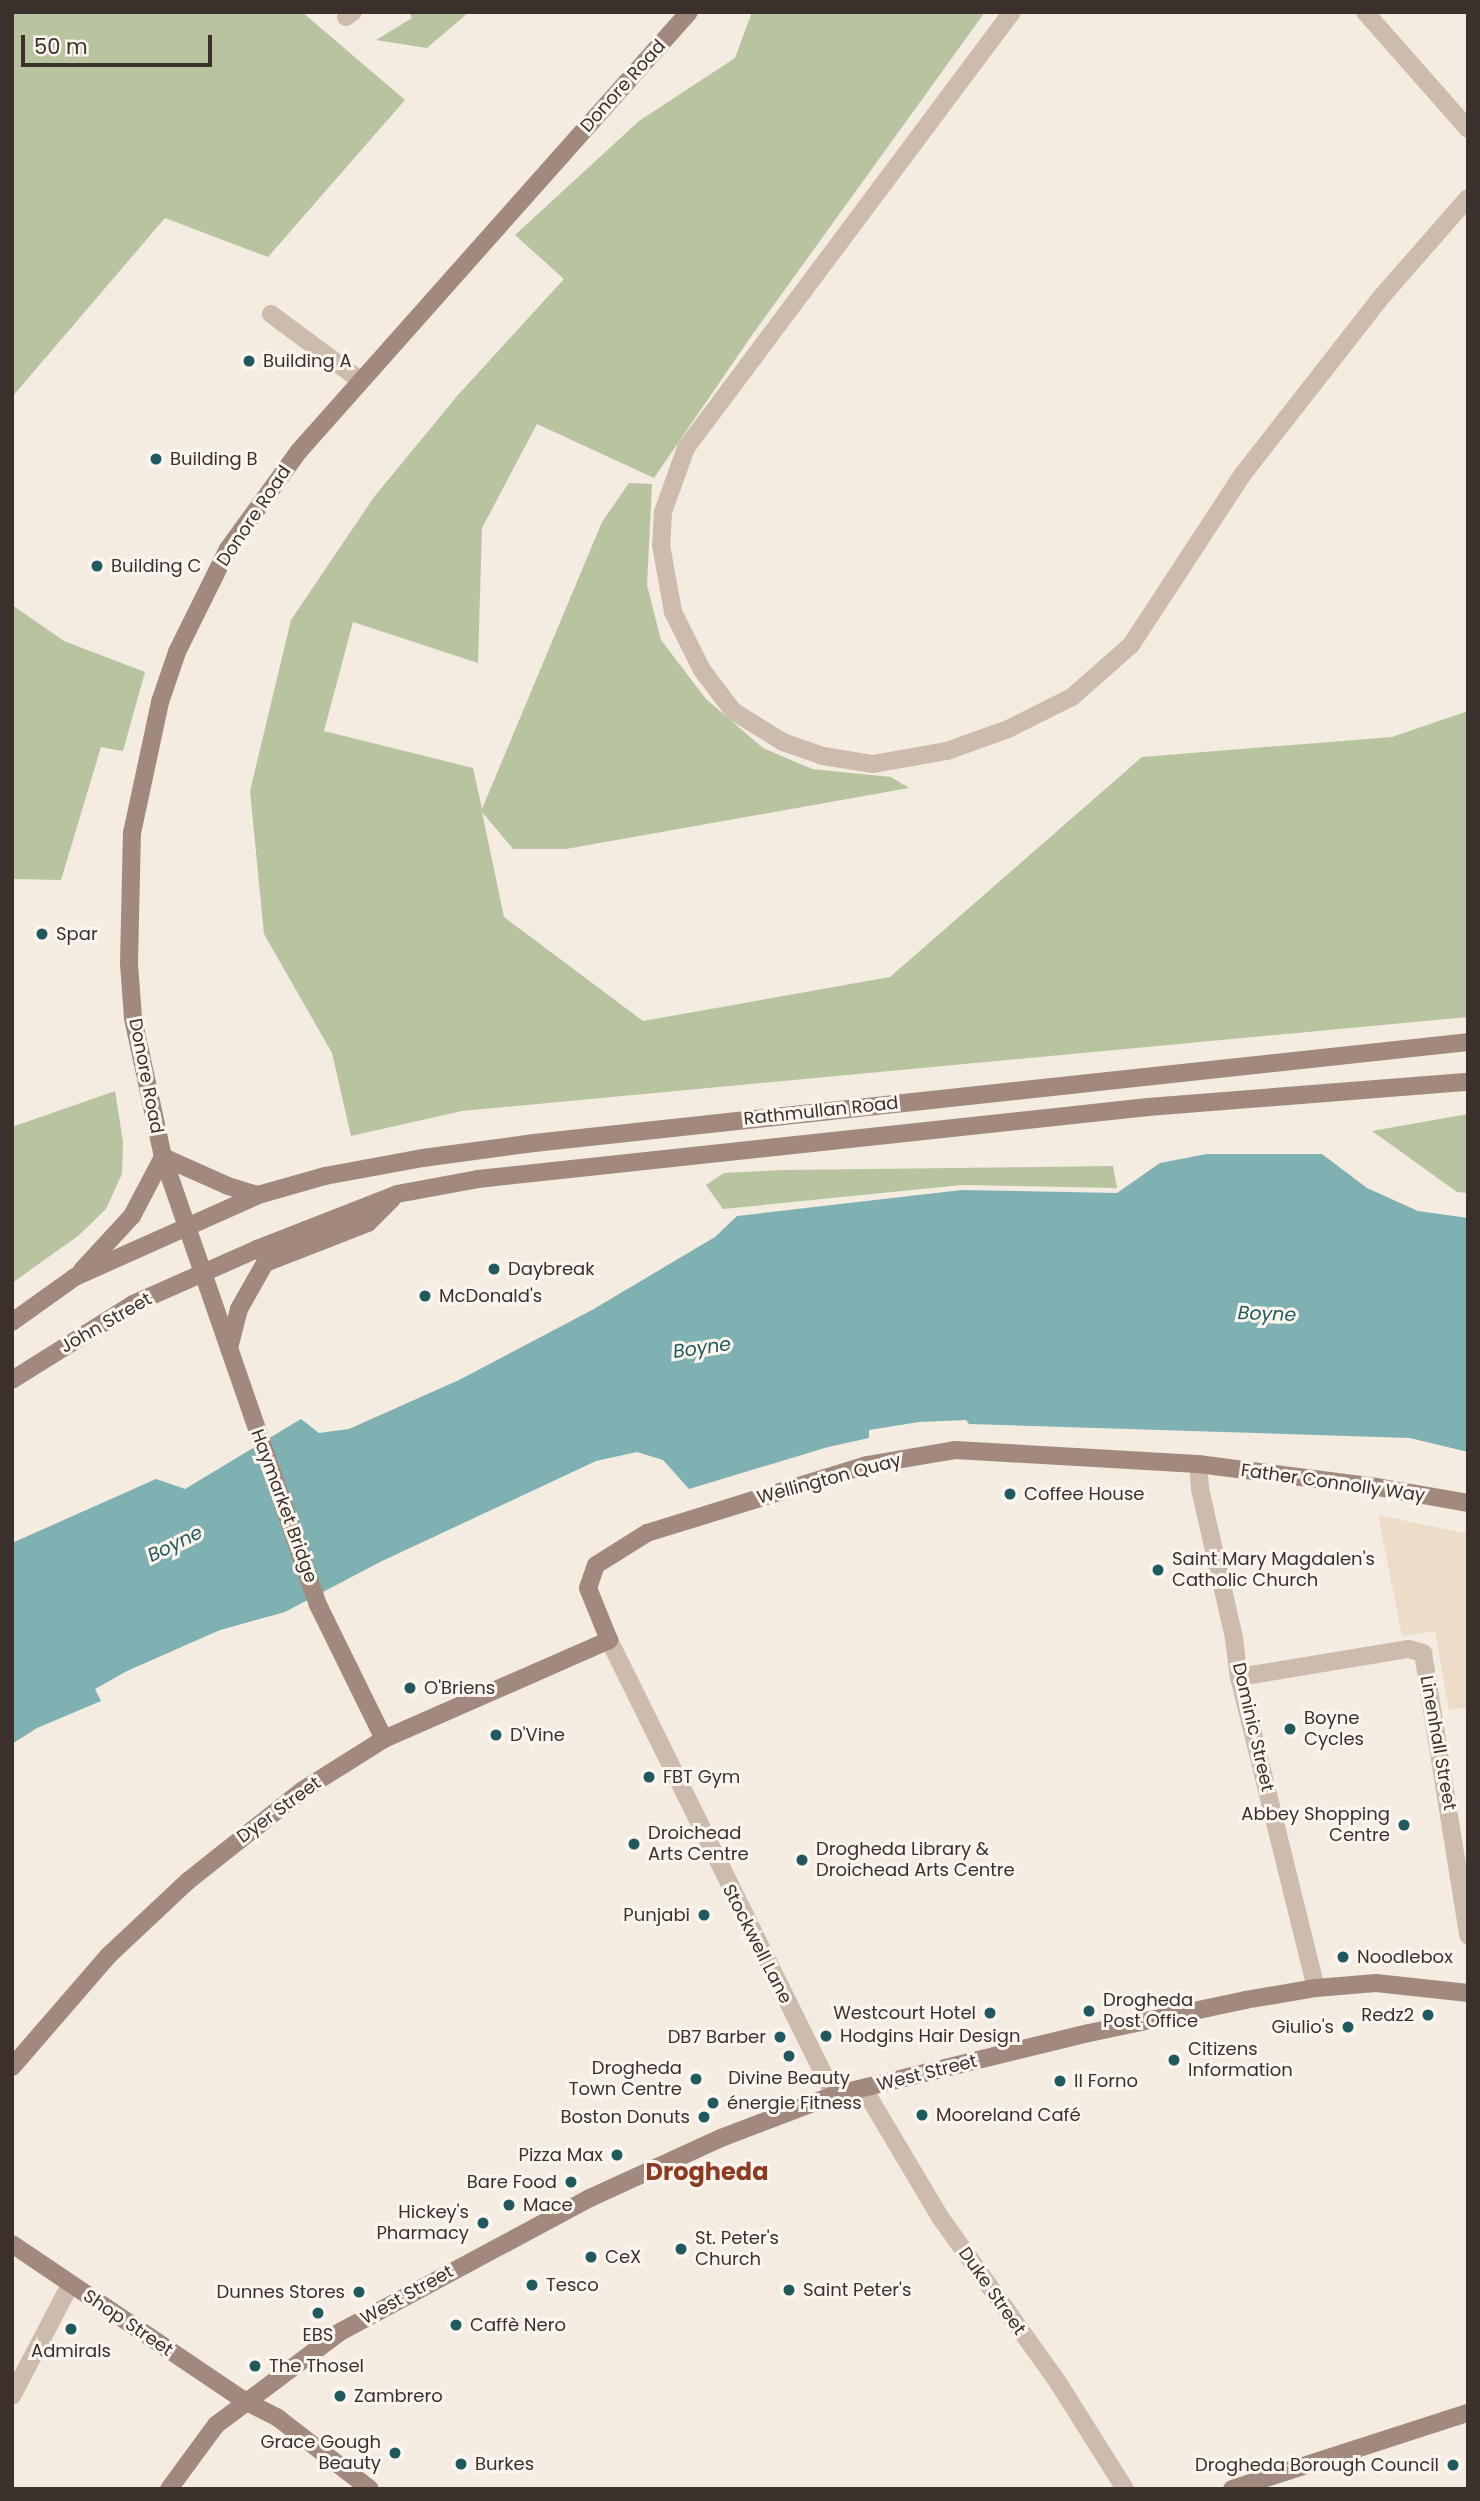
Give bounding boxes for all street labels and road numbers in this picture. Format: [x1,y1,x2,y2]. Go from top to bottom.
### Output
street label: Donore Road [576,35,670,137]
street label: Donore Road [212,462,296,570]
street label: Donore Road [124,1017,168,1135]
street label: Rathmullan Road [743,1092,899,1130]
street label: John Street [57,1288,155,1358]
street label: Haymarket Bridge [246,1426,322,1586]
street label: Wellington Quay [755,1449,903,1509]
street label: Father Connolly Way [1240,1459,1426,1507]
street label: Dominic Street [1228,1660,1278,1794]
street label: Linenhall Street [1416,1674,1460,1812]
street label: Dyer Street [233,1772,325,1848]
street label: Stockwell Lane [718,1881,796,2007]
street label: West Street [875,2050,979,2096]
street label: Duke Street [954,2243,1030,2339]
street label: West Street [357,2261,457,2329]
street label: Shop Street [79,2285,177,2361]

